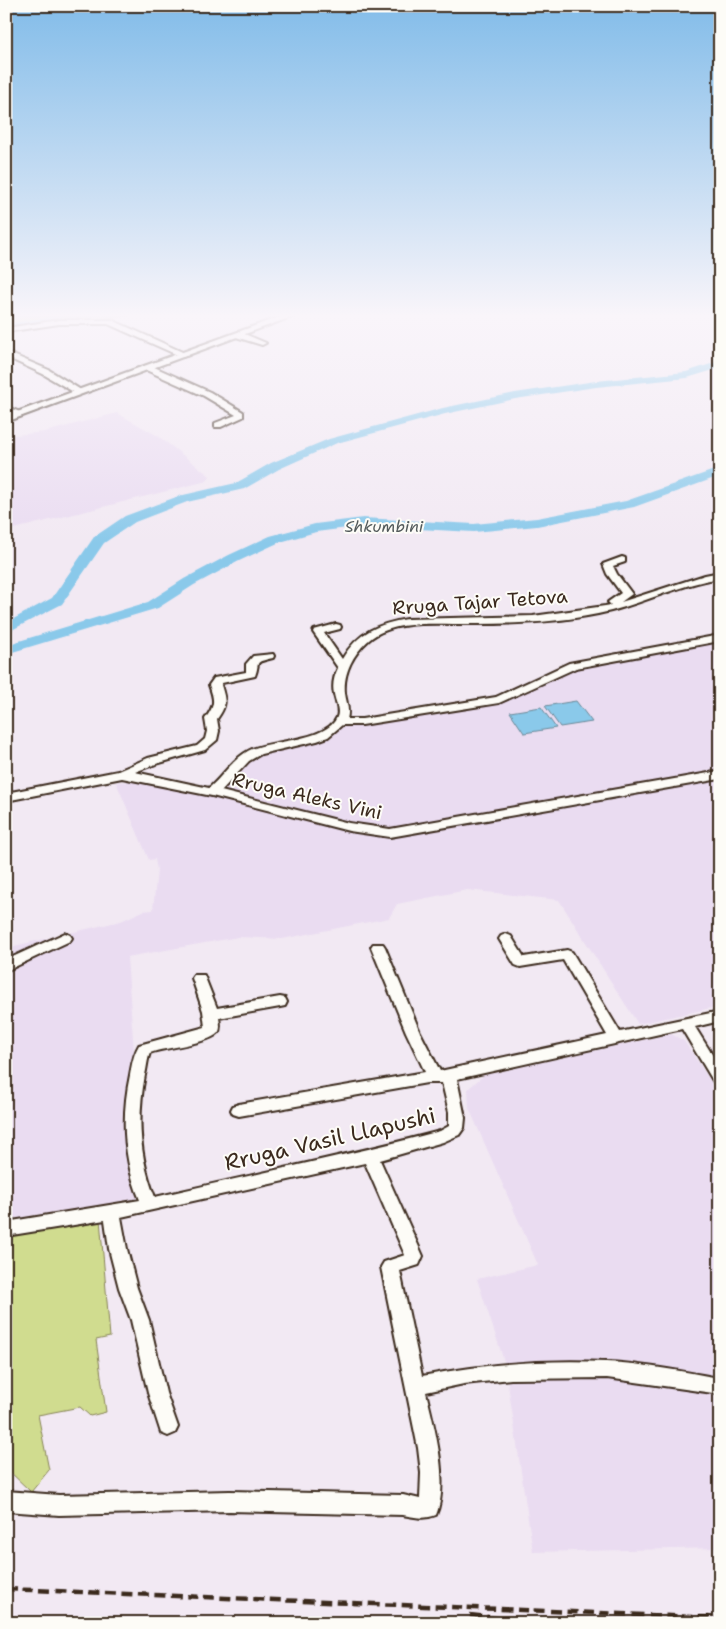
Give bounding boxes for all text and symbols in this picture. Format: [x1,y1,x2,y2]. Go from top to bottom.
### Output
water label: Shkumbini [345,516,424,537]
street label: Rruga Tajar Tetova [392,583,569,621]
street label: Rruga Aleks Vini [229,767,385,825]
street label: Rruga Vasil Llapushi [222,1101,438,1177]

